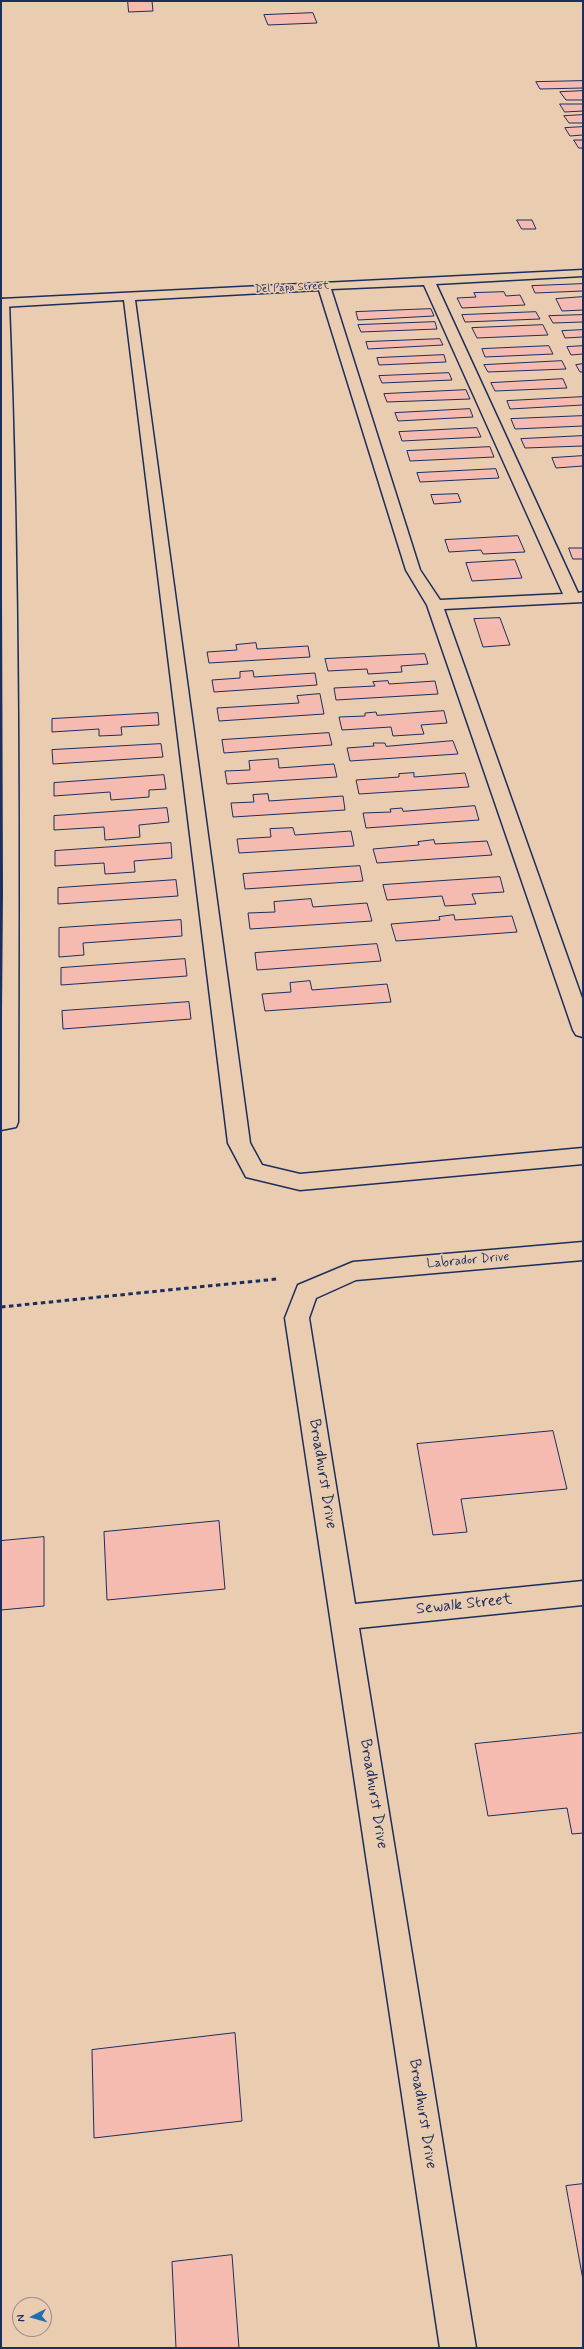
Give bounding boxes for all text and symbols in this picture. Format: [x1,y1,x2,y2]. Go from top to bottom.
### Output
street label: Del Papa Street [255,279,329,297]
street label: Labrador Drive [426,1250,510,1272]
street label: Broadhurst Drive [304,1418,340,1530]
street label: Sewalk Street [415,1590,513,1620]
street label: Broadhurst Drive [355,1738,391,1850]
street label: Broadhurst Drive [404,2058,440,2170]
north arrow [12,2297,52,2337]
text: N [14,2314,28,2323]

